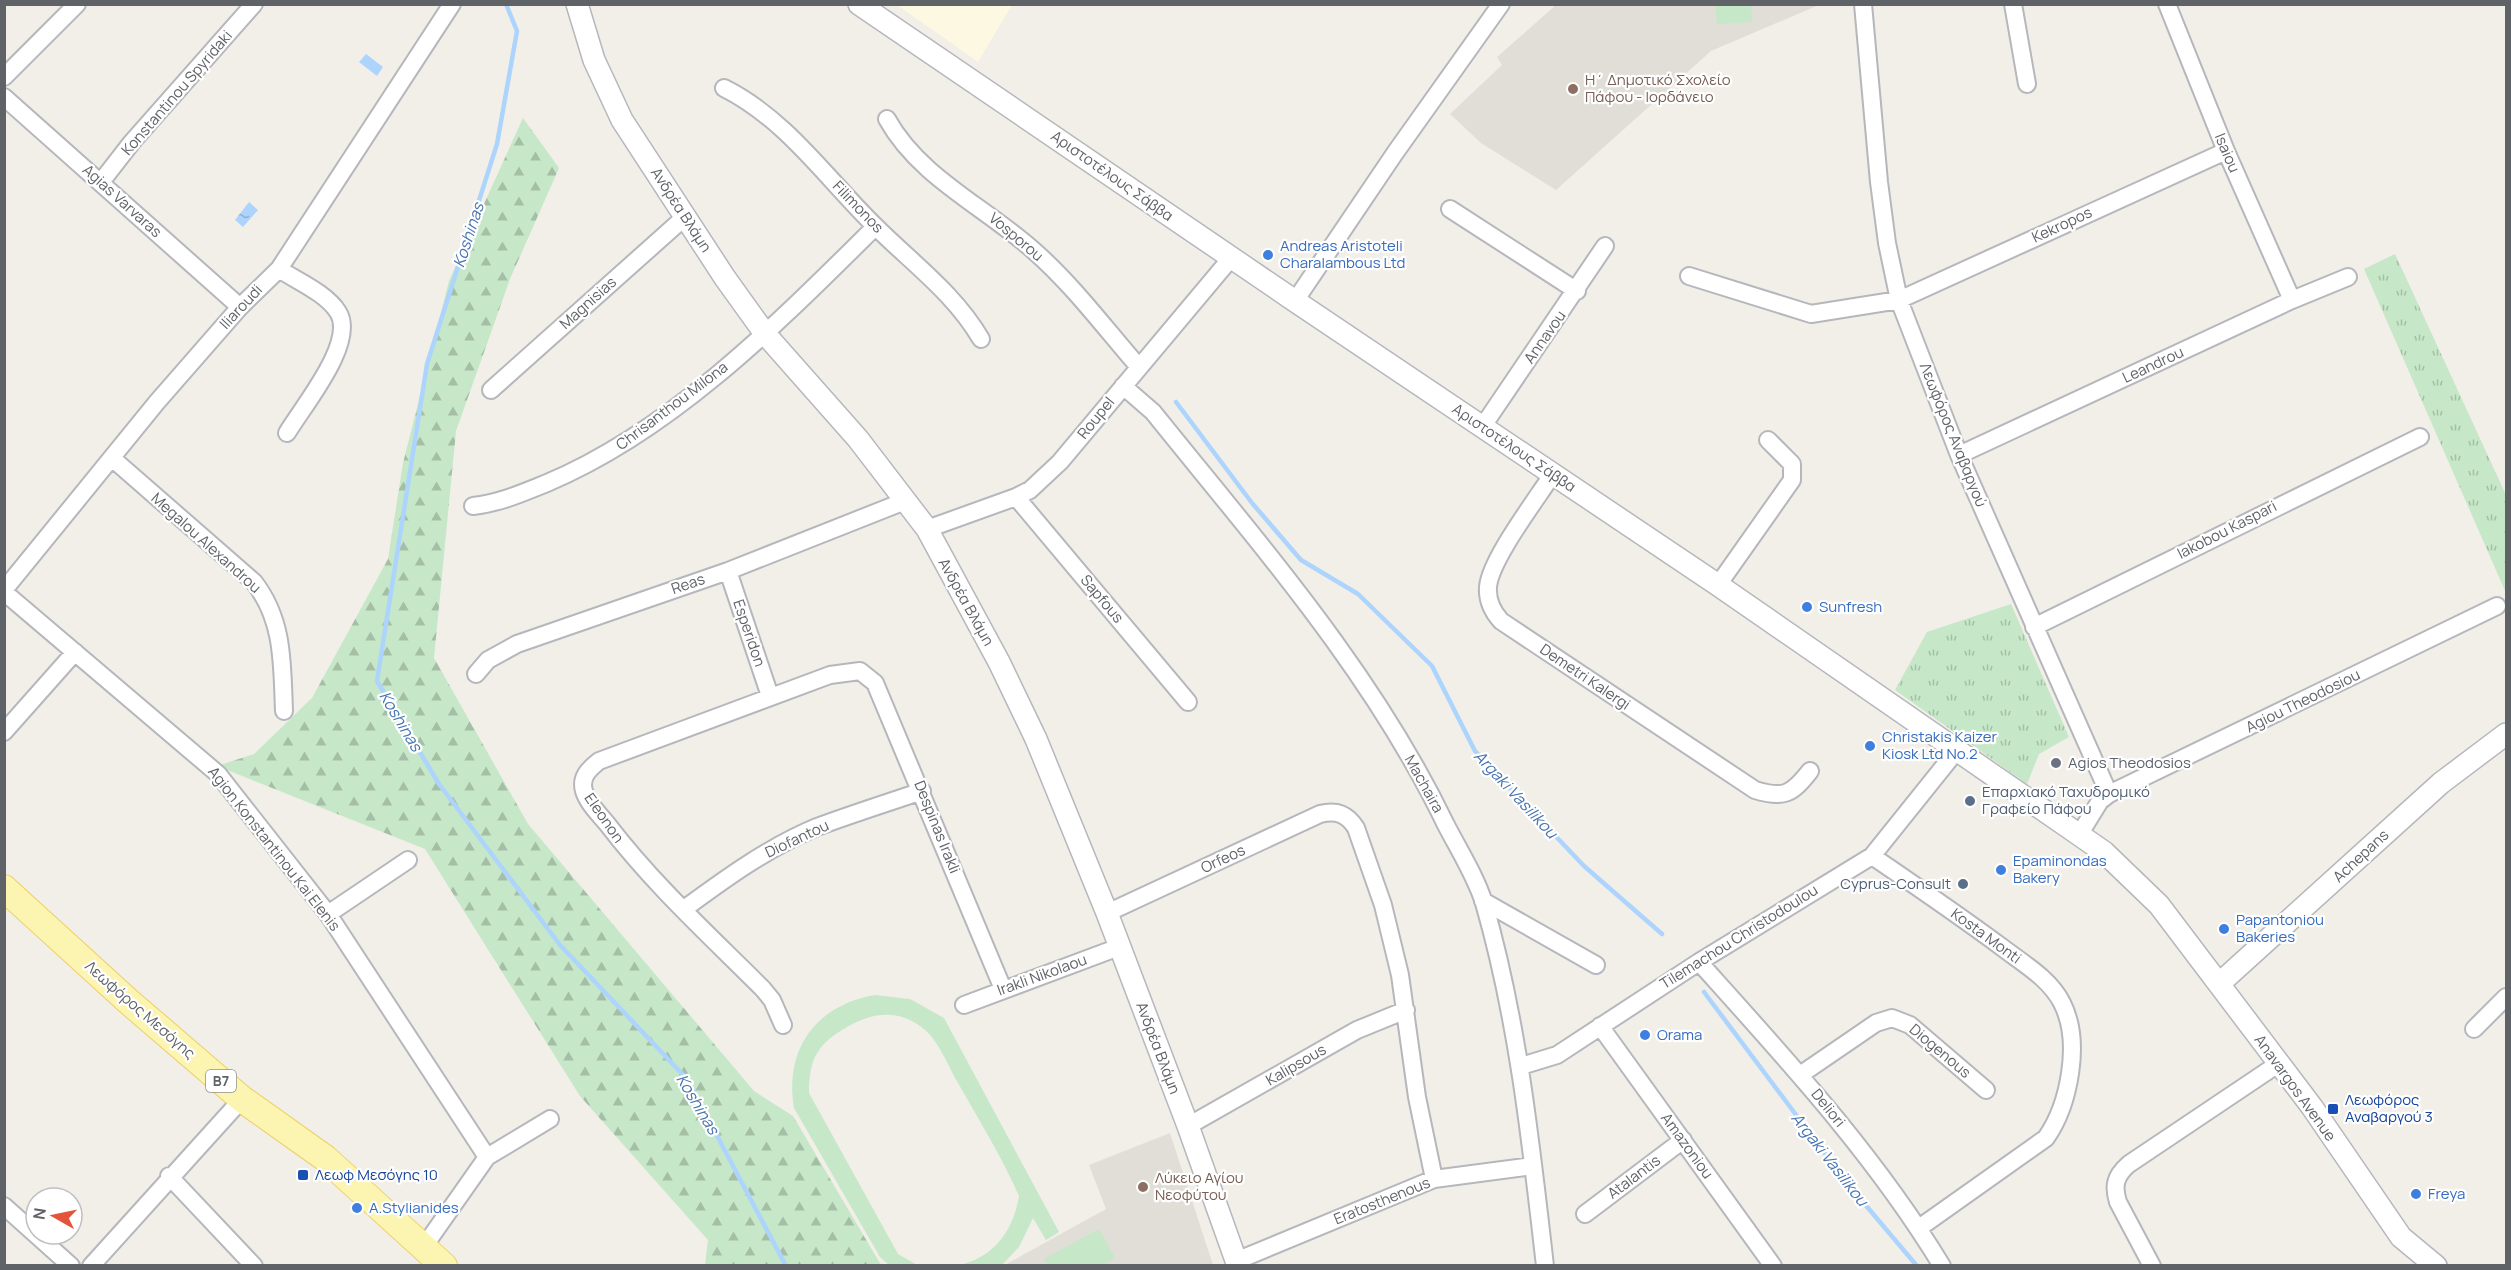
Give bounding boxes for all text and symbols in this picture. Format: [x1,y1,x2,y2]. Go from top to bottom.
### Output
street label: Konstantinou Spyridaki [116,26,237,160]
place label: Η΄ Δημοτικό Σχολείο Πάφου - Ιορδάνειο [1585,69,1731,107]
marker: Η΄ Δημοτικό Σχολείο Πάφου - Ιορδάνειο [1566,82,1580,96]
street label: Αριστοτέλους Σάββα [1047,125,1178,226]
street label: Isaiou [2210,130,2245,176]
street label: Agias Varvaras [78,159,167,242]
street label: Ανδρέα Βλάμη [646,163,717,256]
street label: Filimonos [828,176,889,237]
water label: Koshinas [447,198,489,270]
street label: Kekropos [2028,201,2095,248]
street label: Vosporou [984,207,1048,266]
place label: Andreas Aristoteli Charalambous Ltd [1280,235,1405,273]
marker: Andreas Aristoteli Charalambous Ltd [1261,248,1275,262]
street label: Magnisias [555,271,621,334]
street label: Iliaroudi [214,280,267,334]
street label: Annavou [1519,306,1571,368]
street label: Leandrou [2119,341,2187,388]
street label: Chrisanthou Milona [611,357,732,455]
street label: Λεωφόρος Αναβαργού [1915,360,1992,510]
street label: Roupel [1072,392,1119,443]
street label: Αριστοτέλους Σάββα [1448,398,1580,497]
street label: Megalou Alexandrou [147,488,266,598]
street label: Iakobou Kaspari [2173,495,2280,564]
street label: Ανδρέα Βλάμη [934,554,999,649]
street label: Reas [668,568,708,599]
street label: Sapfous [1076,570,1129,627]
street label: Esperidon [728,596,771,669]
place label: Sunfresh [1819,596,1882,617]
marker: Sunfresh [1800,600,1814,614]
street label: Demetri Kalergi [1536,639,1635,715]
street label: Agiou Theodosiou [2242,664,2364,737]
water label: Koshinas [374,687,428,757]
place label: Christakis Kaizer Kiosk Ltd No.2 [1882,726,1997,764]
marker: Christakis Kaizer Kiosk Ltd No.2 [1863,739,1877,753]
water label: Argaki Vasilikou [1469,745,1564,844]
street label: Machaira [1400,751,1449,817]
place label: Agios Theodosios [2068,752,2191,773]
marker: Agios Theodosios [2049,756,2063,770]
street label: Agion Konstantinou Kai Elenis [203,762,345,935]
street label: Despinas Irakli [909,777,966,876]
place label: Επαρχιακό Ταχυδρομικό Γραφείο Πάφου [1982,781,2150,819]
street label: Eleonon [580,789,629,847]
marker: Επαρχιακό Ταχυδρομικό Γραφείο Πάφου [1963,794,1977,808]
street label: Diofantou [761,815,832,862]
street label: Achepans [2328,824,2393,887]
street label: Orfeos [1197,839,1249,878]
place label: Epaminondas Bakery [2013,850,2107,888]
marker: Epaminondas Bakery [1994,863,2008,877]
place label: Cyprus-Consult [1840,873,1951,894]
marker: Cyprus-Consult [1956,877,1970,891]
street label: Tilemachou Christodoulou [1656,879,1822,994]
street label: Kosta Monti [1947,903,2026,968]
place label: Papantoniou Bakeries [2236,909,2324,947]
marker: Papantoniou Bakeries [2217,922,2231,936]
street label: Irakli Nikolaou [994,949,1090,1000]
street label: Λεωφόρος Μεσόγης [81,956,200,1063]
street label: Ανδρέα Βλάμη [1131,999,1186,1097]
street label: Diogenous [1905,1019,1976,1083]
place label: Orama [1657,1024,1702,1045]
marker: Orama [1638,1028,1652,1042]
street label: Anavargos Avenue [2250,1030,2341,1145]
street label: Kalipsous [1262,1039,1330,1090]
road number: B7 [206,1070,236,1092]
water label: Koshinas [671,1070,725,1140]
street label: Deliori [1806,1084,1850,1131]
place label: Λεωφόρος Αναβαργού 3 [2345,1089,2433,1127]
marker: Λεωφόρος Αναβαργού 3 [2326,1102,2340,1116]
street label: Amazoniou [1656,1108,1719,1183]
water label: Argaki Vasilikou [1787,1108,1874,1211]
street label: Atalantis [1603,1150,1665,1204]
place label: Λεωφ Μεσόγης 10 [315,1164,438,1185]
place label: Λύκειο Αγίου Νεοφύτου [1155,1167,1244,1205]
marker: Λεωφ Μεσόγης 10 [296,1168,310,1182]
street label: Eratosthenous [1330,1172,1433,1229]
marker: Λύκειο Αγίου Νεοφύτου [1136,1180,1150,1194]
place label: Freya [2428,1183,2465,1204]
north arrow [24,1186,84,1246]
marker: Freya [2409,1187,2423,1201]
place label: A.Stylianides [369,1197,459,1218]
marker: A.Stylianides [350,1201,364,1215]
text: N [27,1206,51,1221]

